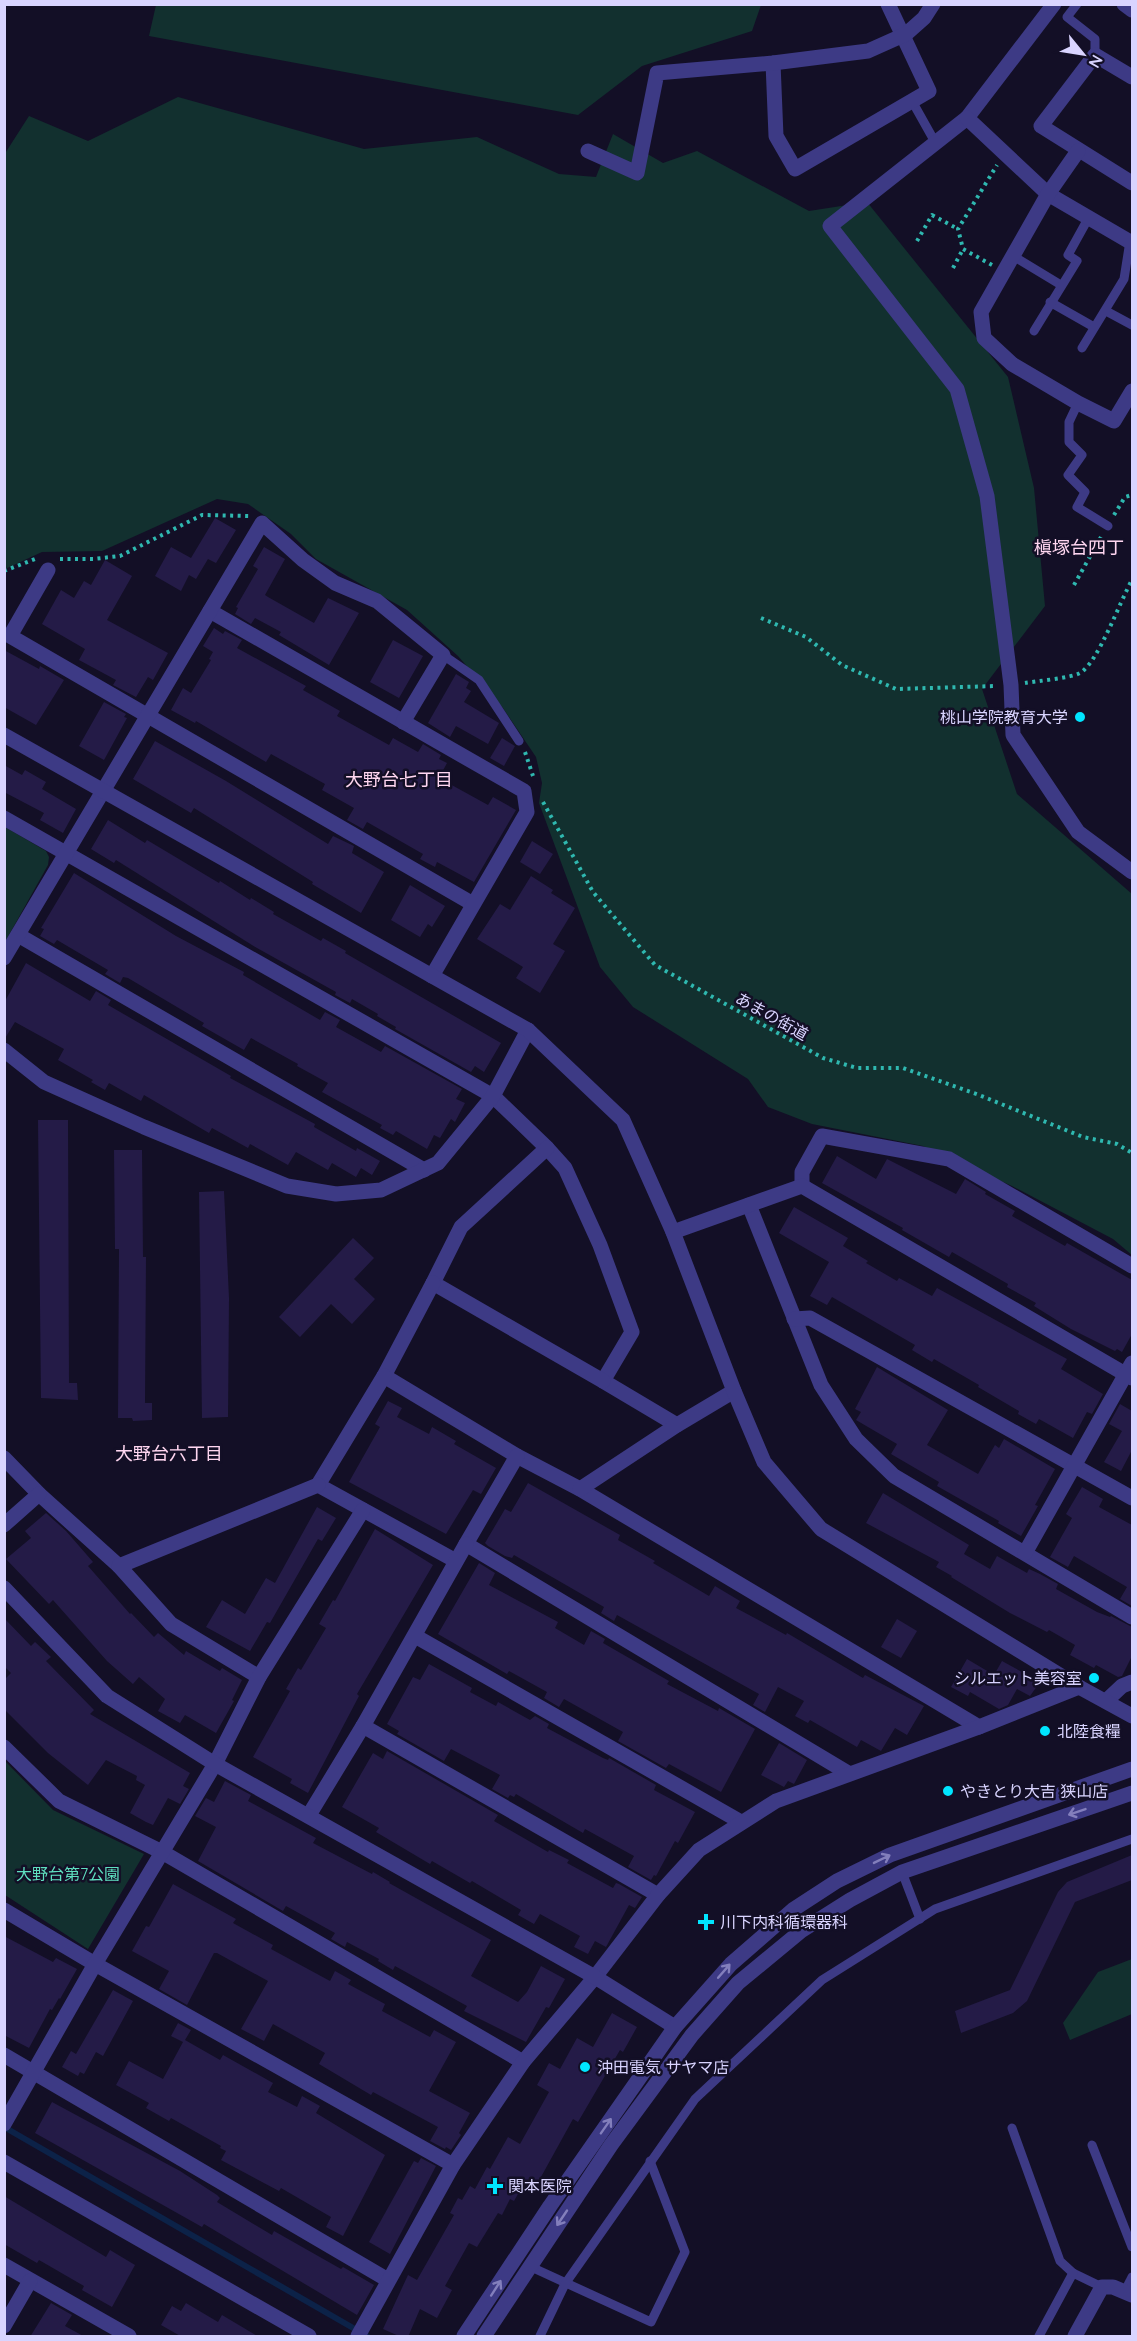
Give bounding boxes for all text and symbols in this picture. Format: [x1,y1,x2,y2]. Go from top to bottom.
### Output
north arrow [1053,24,1113,84]
text: N [1084,51,1108,72]
district label: 槇塚台四丁 [1034,536,1124,559]
place label: 桃山学院教育大学 [940,707,1068,727]
marker: 桃山学院教育大学 [1073,710,1087,724]
district label: 大野台七丁目 [345,768,453,791]
street label: あまの街道 [732,988,812,1044]
district label: 大野台六丁目 [115,1442,223,1465]
place label: シルエット美容室 [954,1668,1082,1688]
marker: シルエット美容室 [1087,1671,1101,1685]
place label: 北陸食糧 [1057,1721,1121,1741]
marker: 北陸食糧 [1038,1724,1052,1738]
place label: やきとり大吉 狭山店 [960,1781,1108,1801]
marker: やきとり大吉 狭山店 [941,1784,955,1798]
one-way arrow [1068,1807,1087,1818]
one-way arrow [872,1852,890,1864]
park label: 大野台第7公園 [16,1864,120,1884]
place label: 川下内科循環器科 [720,1912,848,1932]
marker: 川下内科循環器科 [697,1913,715,1931]
one-way arrow [717,1964,731,1979]
place label: 沖田電気 サヤマ店 [597,2057,729,2077]
marker: 沖田電気 サヤマ店 [578,2060,592,2074]
one-way arrow [600,2118,612,2135]
place label: 関本医院 [508,2176,572,2196]
marker: 関本医院 [486,2177,504,2195]
one-way arrow [555,2209,568,2226]
one-way arrow [490,2279,503,2296]

